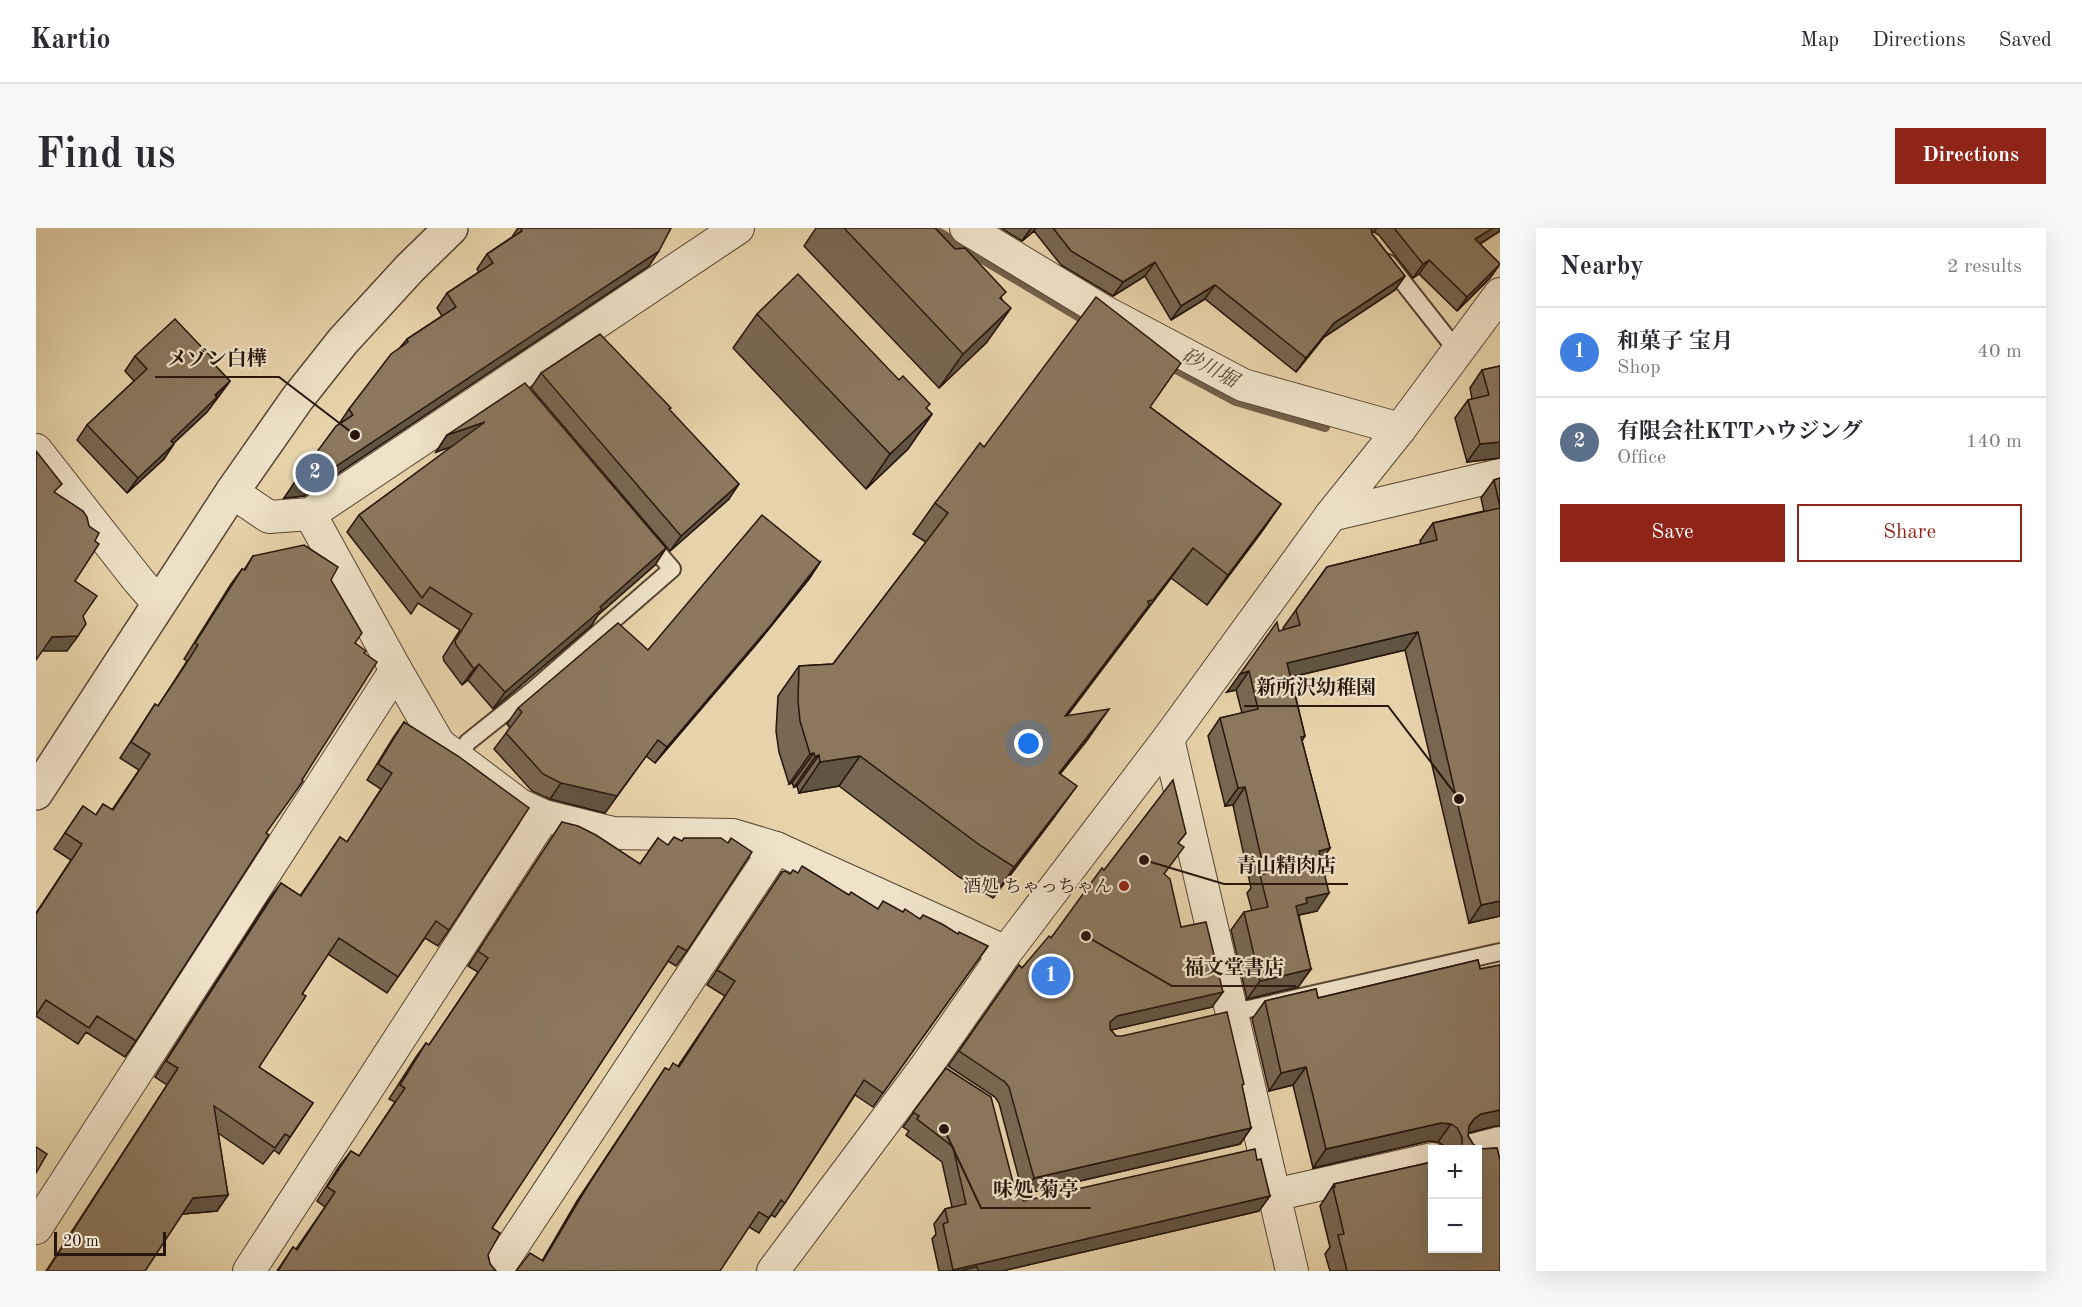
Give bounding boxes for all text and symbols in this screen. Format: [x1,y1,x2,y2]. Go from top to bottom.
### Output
text: Kartio [30,27,111,55]
text: Map [1800,30,1839,51]
text: Directions [1872,30,1966,51]
text: Saved [1999,30,2052,51]
button: Directions [1895,128,2046,184]
text: Find us [36,135,175,177]
text: Nearby [1560,254,1644,280]
text: 2 results [1947,257,2022,277]
text: 和菓子 宝月 [1617,331,1733,353]
callout: メゾン白樺 [155,339,279,377]
text: 1 [1574,342,1585,362]
text: 40 m [1977,342,2022,362]
water label: 砂川堀 [1178,344,1244,393]
text: メゾン白樺 [167,347,267,370]
text: Shop [1617,358,1661,378]
text: 有限会社KTTハウジング [1617,421,1862,443]
text: 2 [1574,432,1585,452]
text: 140 m [1966,432,2022,452]
text: Office [1617,448,1666,468]
pin: 2 [296,450,334,496]
button: Save [1560,504,1785,562]
button: Share [1797,504,2022,562]
callout: 新所沢幼稚園 [1244,668,1388,706]
text: 新所沢幼稚園 [1256,676,1376,699]
your location [1014,729,1043,758]
callout: 青山精肉店 [1224,846,1348,884]
text: 青山精肉店 [1236,855,1336,877]
place label: 酒処 ちゃっちゃん [963,876,1112,896]
marker: 酒処 ちゃっちゃん [1117,879,1131,893]
callout: 福文堂書店 [1172,948,1296,986]
pin: 1 [1032,954,1070,999]
text: 福文堂書店 [1184,956,1284,979]
map controls [1428,1145,1482,1253]
button: + [1428,1145,1482,1199]
callout: 味処 菊亭 [981,1170,1091,1208]
text: 味処 菊亭 [993,1178,1079,1201]
button: − [1428,1199,1482,1253]
scale bar [54,1229,166,1256]
text: 20 m [63,1234,99,1250]

